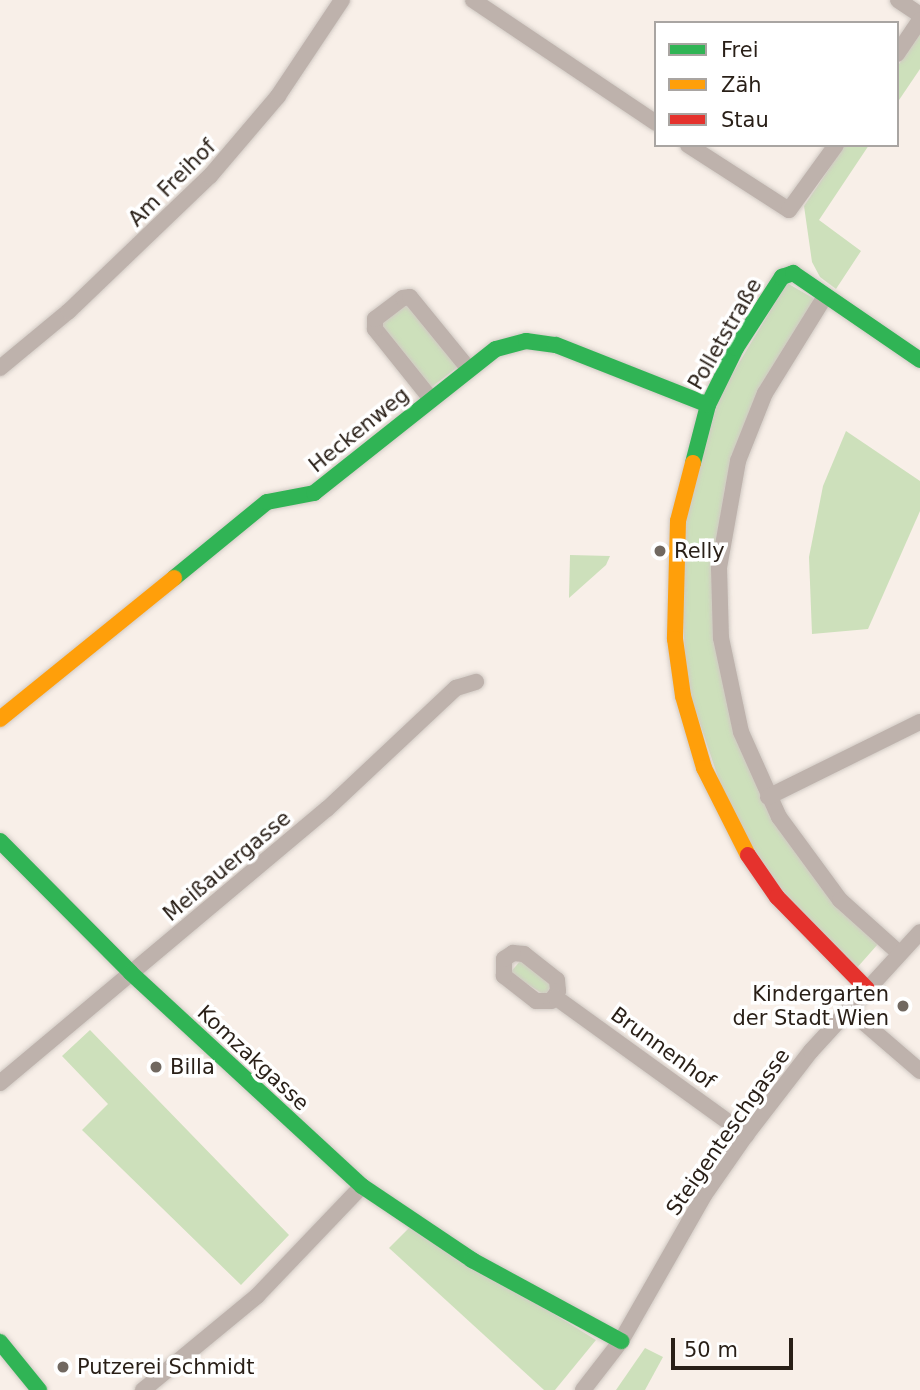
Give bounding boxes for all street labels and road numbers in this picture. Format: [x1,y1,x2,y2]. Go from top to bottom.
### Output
street label: Am Freihof [123,134,221,232]
street label: Polletstraße [683,274,767,394]
street label: Heckenweg [304,382,414,478]
street label: Meißauergasse [158,805,296,927]
street label: Komzakgasse [192,1000,314,1116]
street label: Brunnenhof [606,1002,720,1094]
street label: Steigenteschgasse [661,1044,795,1220]

